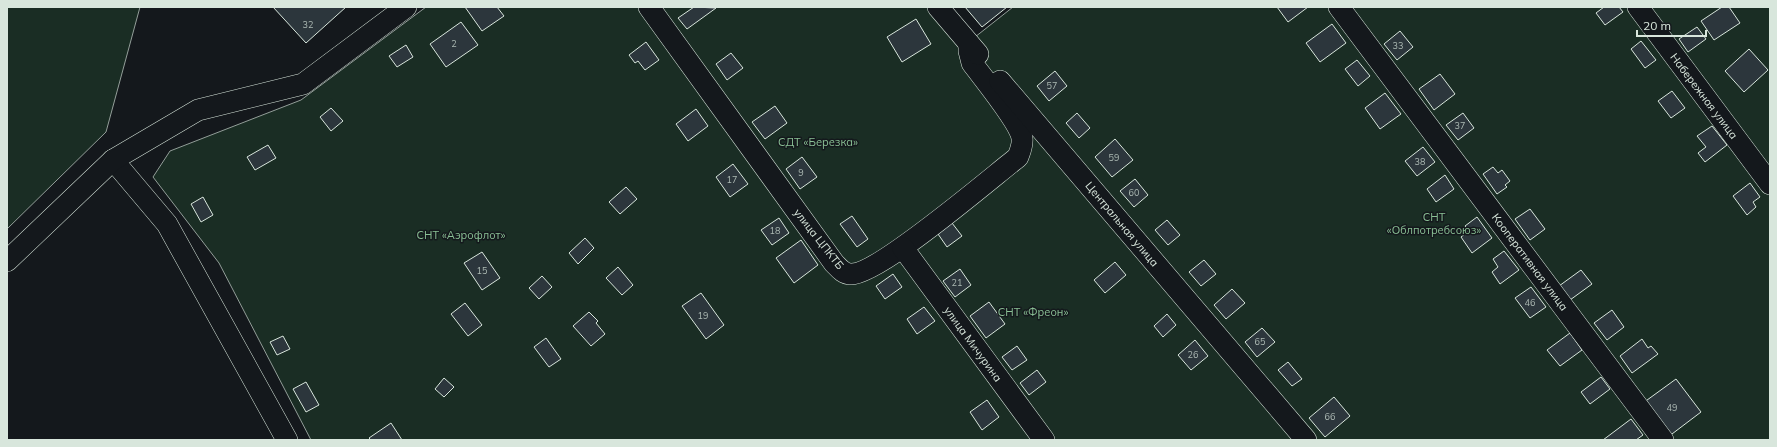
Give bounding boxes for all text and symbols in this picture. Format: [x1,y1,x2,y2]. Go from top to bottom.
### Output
scale bar [1637,12,1706,38]
text: 20 m [1643,18,1671,33]
house number: 32 [303,19,313,30]
house number: 2 [451,38,457,49]
house number: 33 [1393,40,1403,51]
street label: Набережная улица [1667,50,1741,142]
house number: 57 [1047,80,1057,91]
house number: 37 [1455,120,1465,131]
park label: СДТ «Березка» [778,135,858,149]
house number: 59 [1109,152,1119,163]
house number: 38 [1415,156,1425,167]
house number: 9 [798,167,804,178]
house number: 17 [727,174,737,185]
street label: Центральная улица [1082,179,1162,269]
house number: 60 [1129,187,1139,198]
street label: улица ЦПКТБ [791,206,847,272]
park label: СНТ «Облпотребсоюз» [1387,210,1481,237]
street label: Кооперативная улица [1489,211,1571,313]
house number: 18 [770,225,780,236]
park label: СНТ «Аэрофлот» [417,228,506,242]
house number: 15 [477,265,488,276]
house number: 21 [952,277,962,288]
house number: 46 [1525,297,1535,308]
street label: улица Мичурина [941,304,1005,384]
park label: СНТ «Фреон» [998,305,1068,319]
house number: 19 [698,310,708,321]
house number: 65 [1255,336,1266,347]
house number: 26 [1188,349,1198,360]
house number: 49 [1667,402,1677,413]
house number: 66 [1325,411,1335,422]

